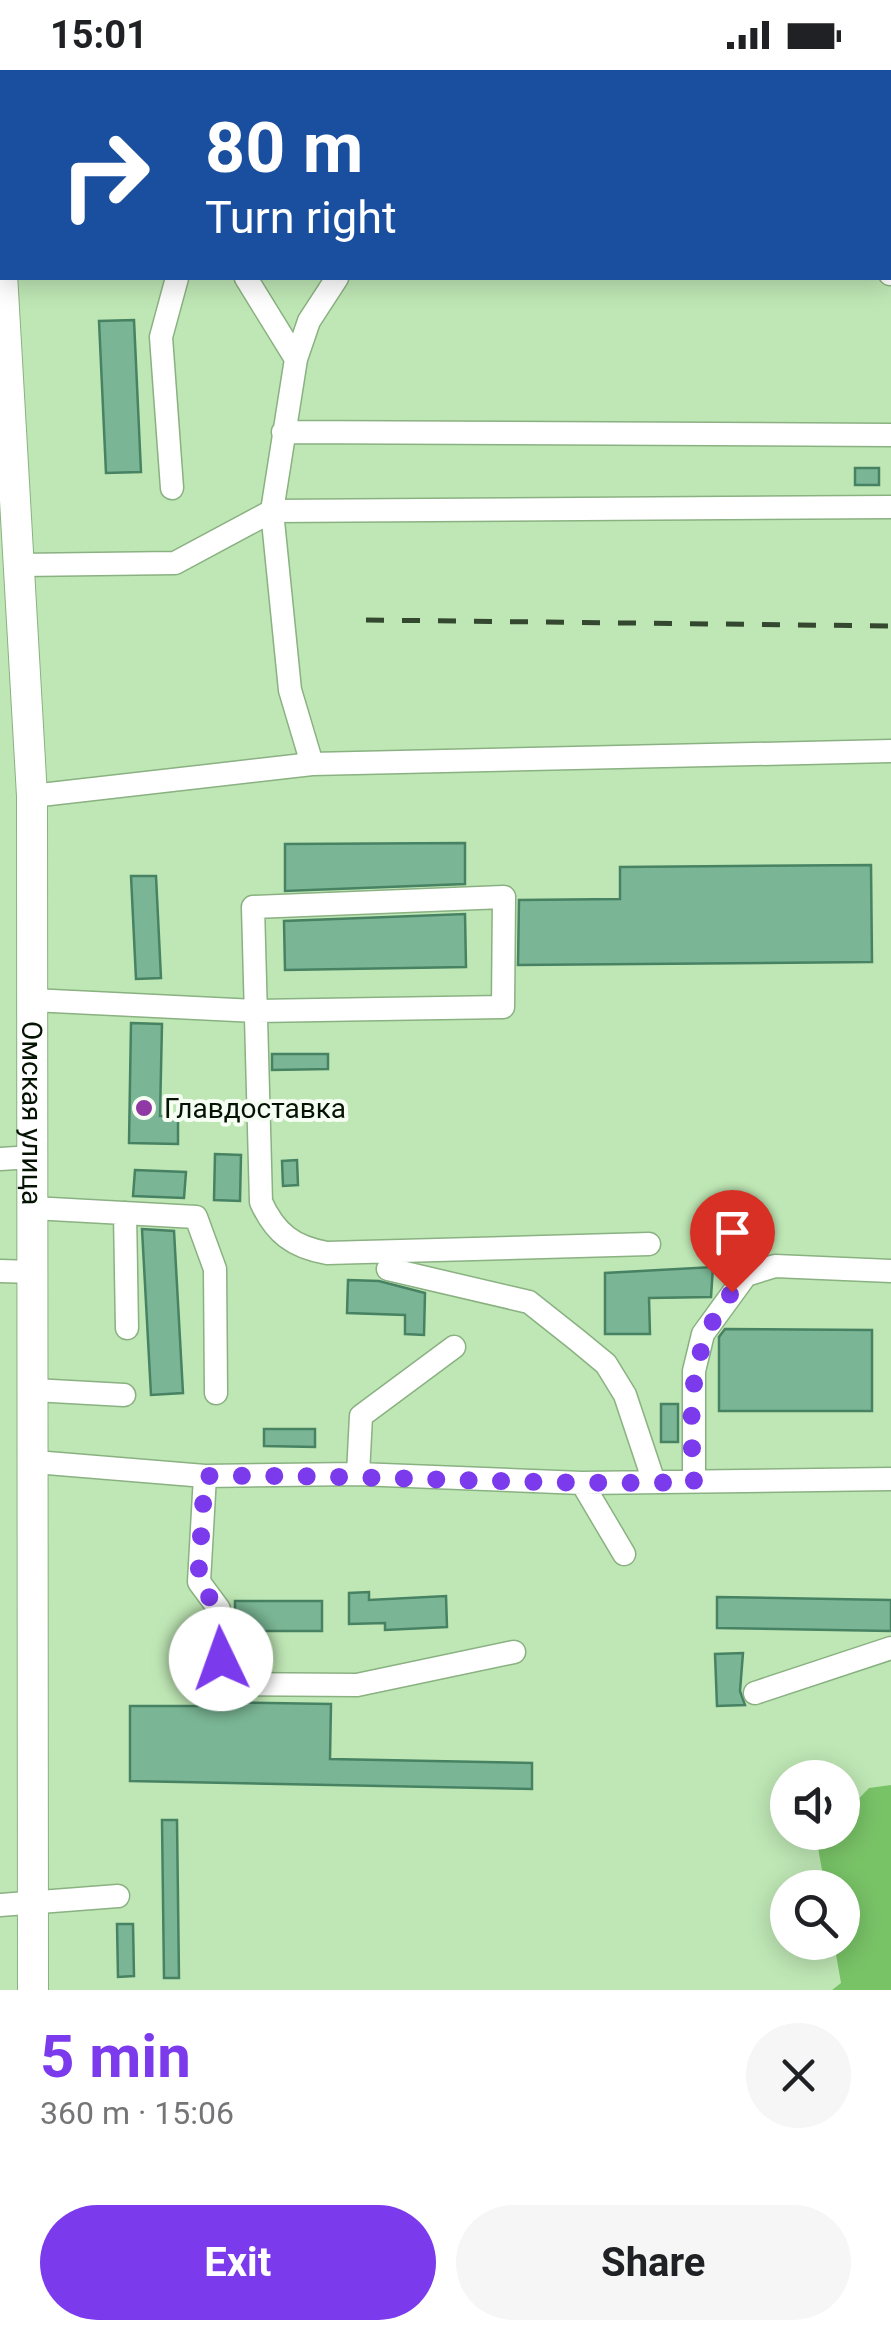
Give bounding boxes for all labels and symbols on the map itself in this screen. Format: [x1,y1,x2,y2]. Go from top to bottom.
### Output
street label: Омская улица [16,1021,49,1205]
place label: Главдоставка [164,1092,346,1125]
marker: Главдоставка [133,1097,155,1119]
pin [690,1190,775,1293]
position arrow [169,1607,273,1711]

